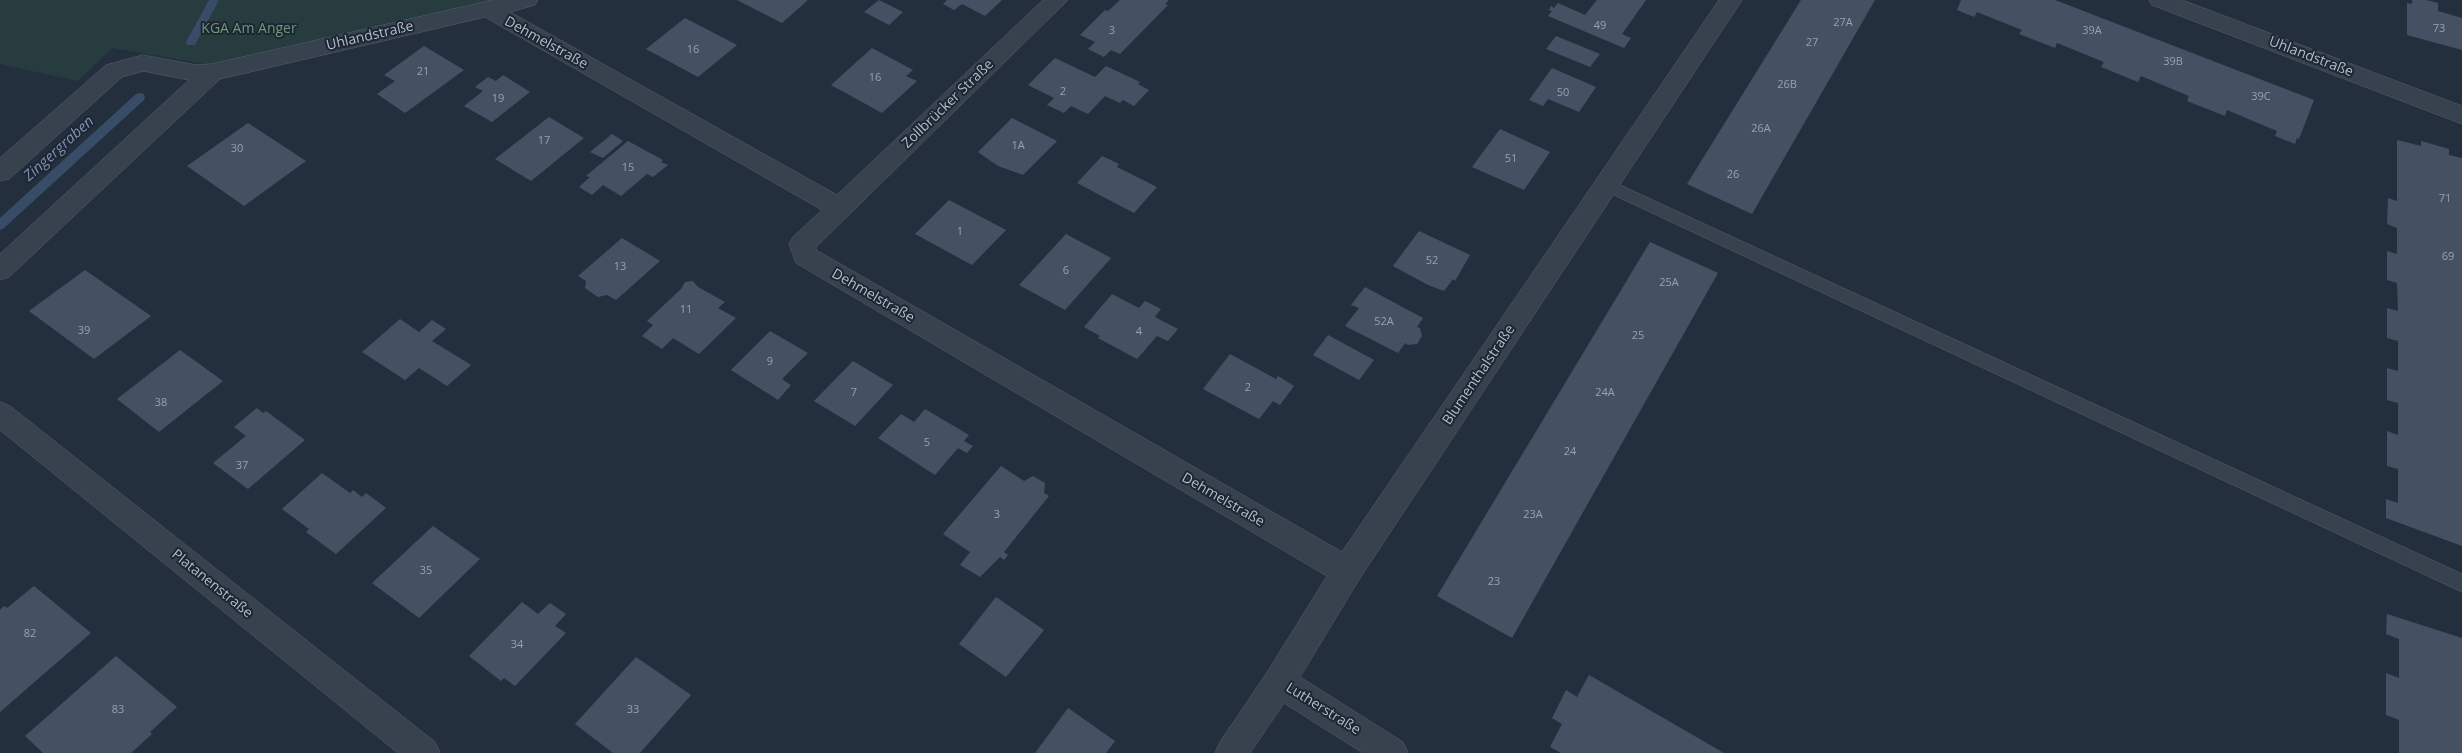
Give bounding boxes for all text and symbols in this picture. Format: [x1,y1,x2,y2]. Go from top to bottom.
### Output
street label: Dehmelstraße [501,13,591,73]
house number: 27A [1833,16,1853,30]
street label: Uhlandstraße [325,18,415,54]
house number: 49 [1594,19,1606,33]
park label: KGA Am Anger [201,21,297,37]
house number: 73 [2433,22,2445,36]
house number: 3 [1109,24,1115,38]
house number: 39A [2082,24,2102,38]
street label: Uhlandstraße [2266,33,2356,81]
house number: 27 [1806,36,1818,50]
house number: 16 [687,43,699,57]
house number: 39B [2163,55,2183,69]
street label: Zollbrücker Straße [899,56,997,152]
house number: 21 [417,65,429,79]
house number: 16 [869,71,881,85]
house number: 26B [1777,78,1797,92]
house number: 2 [1060,85,1066,99]
house number: 50 [1557,86,1569,100]
house number: 39C [2251,90,2271,104]
house number: 19 [492,92,504,106]
water label: Zingergraben [20,113,98,185]
house number: 26A [1751,122,1771,136]
house number: 17 [538,134,550,148]
house number: 1A [1011,139,1025,153]
house number: 30 [231,142,243,156]
house number: 51 [1505,152,1517,166]
house number: 15 [622,161,634,175]
house number: 26 [1727,168,1739,182]
house number: 71 [2439,192,2451,206]
house number: 1 [957,225,963,239]
house number: 69 [2442,250,2454,264]
house number: 52 [1426,254,1438,268]
house number: 13 [614,260,626,274]
house number: 6 [1063,264,1069,278]
street label: Dehmelstraße [829,266,917,326]
house number: 25A [1659,276,1679,290]
house number: 11 [680,303,692,317]
house number: 52A [1374,315,1394,329]
street label: Blumenthalstraße [1439,322,1519,428]
house number: 39 [78,324,90,338]
house number: 4 [1136,325,1142,339]
house number: 25 [1632,329,1644,343]
house number: 9 [767,355,773,369]
house number: 2 [1245,381,1251,395]
house number: 7 [851,386,857,400]
house number: 24A [1595,386,1615,400]
house number: 38 [155,396,167,410]
house number: 5 [924,436,930,450]
house number: 24 [1564,445,1576,459]
house number: 37 [236,459,248,473]
street label: Dehmelstraße [1179,470,1267,530]
house number: 3 [994,508,1000,522]
house number: 23A [1523,508,1543,522]
street label: Platanenstraße [168,546,256,622]
house number: 35 [420,564,432,578]
house number: 23 [1488,575,1500,589]
house number: 82 [24,627,36,641]
house number: 34 [511,638,523,652]
street label: Lutherstraße [1283,679,1363,739]
house number: 83 [112,703,124,717]
house number: 33 [627,703,639,717]

